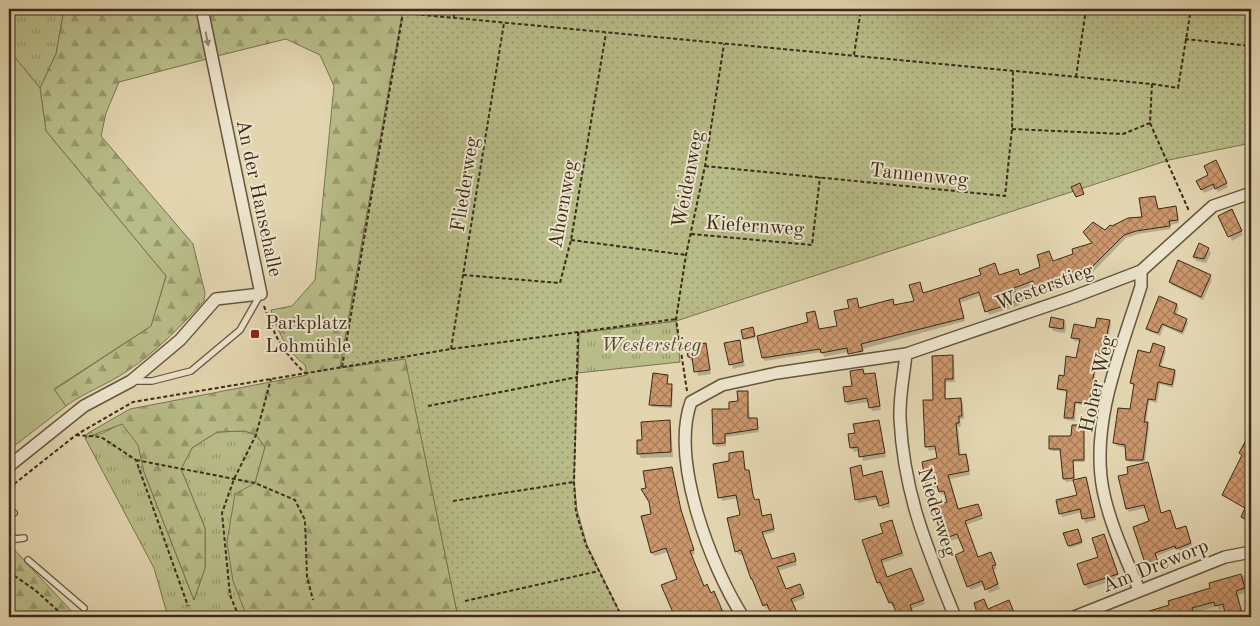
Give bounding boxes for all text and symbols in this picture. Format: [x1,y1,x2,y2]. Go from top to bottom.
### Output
one-way arrow [204,31,212,47]
street label: An der Hansehalle [232,118,284,279]
street label: Weidenweg [670,129,708,230]
street label: Fliederweg [449,135,483,233]
street label: Ahornweg [546,158,582,250]
street label: Tannenweg [868,161,969,191]
street label: Kiefernweg [705,214,805,240]
street label: Westerstieg [993,261,1097,315]
place label: Parkplatz Lohmühle [265,314,351,357]
marker: Parkplatz Lohmühle [249,328,261,340]
street label: Hoher Weg [1077,334,1119,435]
park label: Westerstieg [601,336,702,356]
street label: Niederweg [913,465,959,560]
street label: Am Dreworp [1100,536,1212,597]

